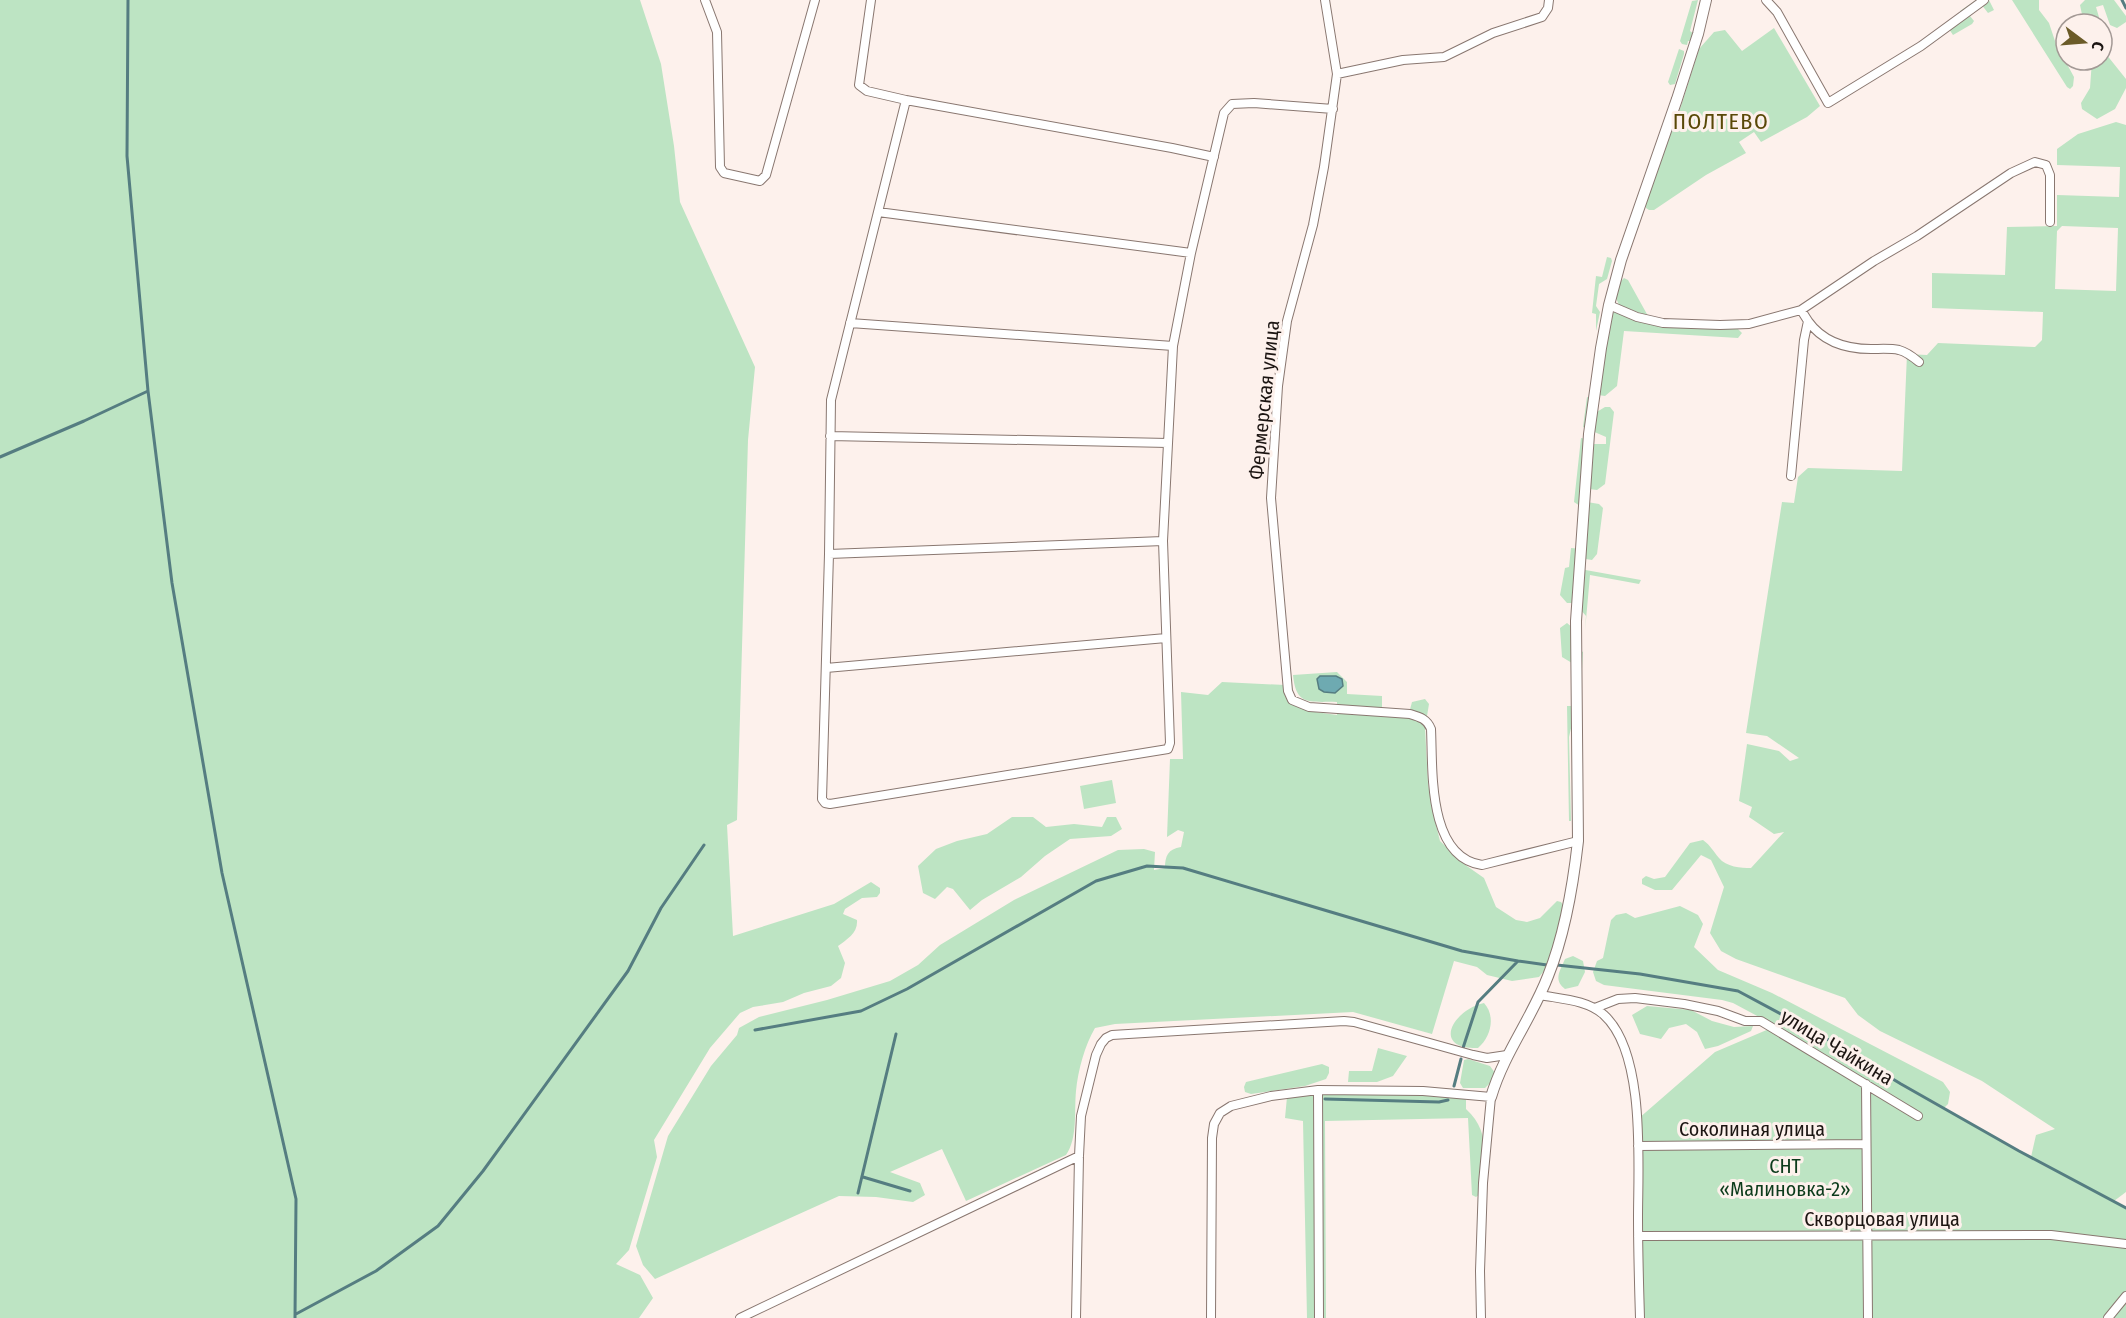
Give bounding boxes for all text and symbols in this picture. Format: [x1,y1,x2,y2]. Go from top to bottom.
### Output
north arrow [2054,12,2114,72]
text: С [2087,39,2108,53]
district label: ПОЛТЕВО [1673,108,1769,135]
street label: Фермерская улица [1244,319,1284,481]
street label: улица Чайкина [1776,1004,1898,1090]
street label: Соколиная улица [1679,1117,1825,1141]
park label: СНТ «Малиновка-2» [1719,1154,1851,1201]
street label: Скворцовая улица [1804,1207,1960,1231]

